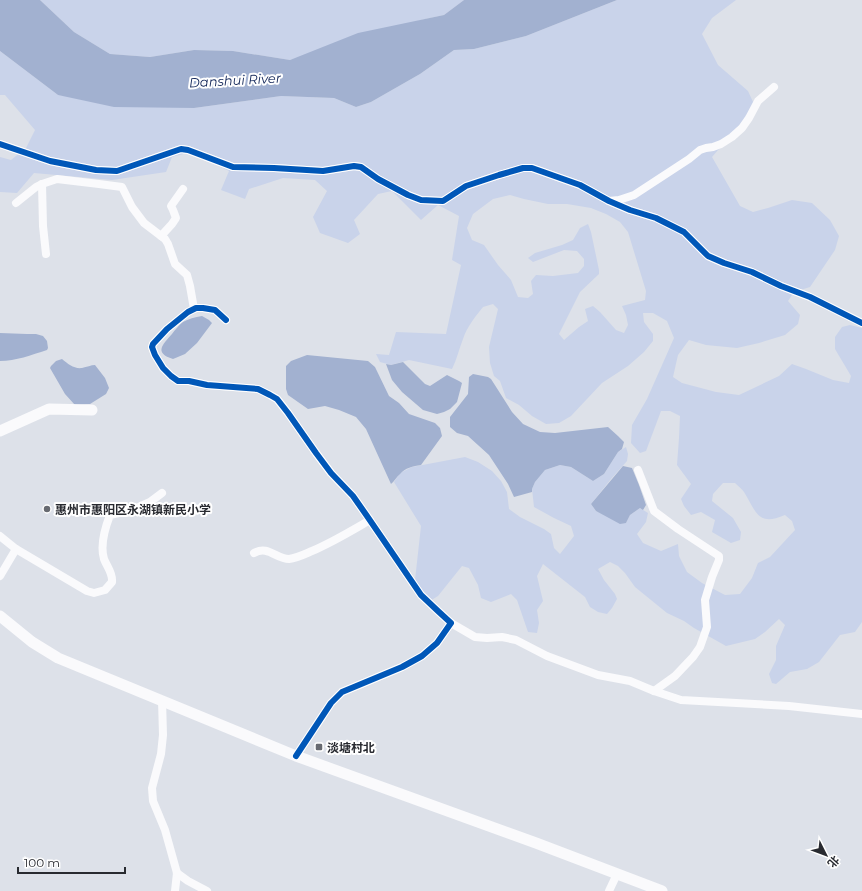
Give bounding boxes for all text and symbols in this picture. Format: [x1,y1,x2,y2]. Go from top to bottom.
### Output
water label: Danshui River [189,70,282,90]
place label: 惠州市惠阳区永湖镇新民小学 [55,502,211,517]
marker: 惠州市惠阳区永湖镇新民小学 [42,504,52,514]
place label: 淡塘村北 [327,740,375,755]
marker: 淡塘村北 [314,742,324,752]
north arrow [806,835,846,875]
scale bar [18,849,125,875]
text: 北 [825,853,842,870]
text: 100 m [24,855,60,870]

